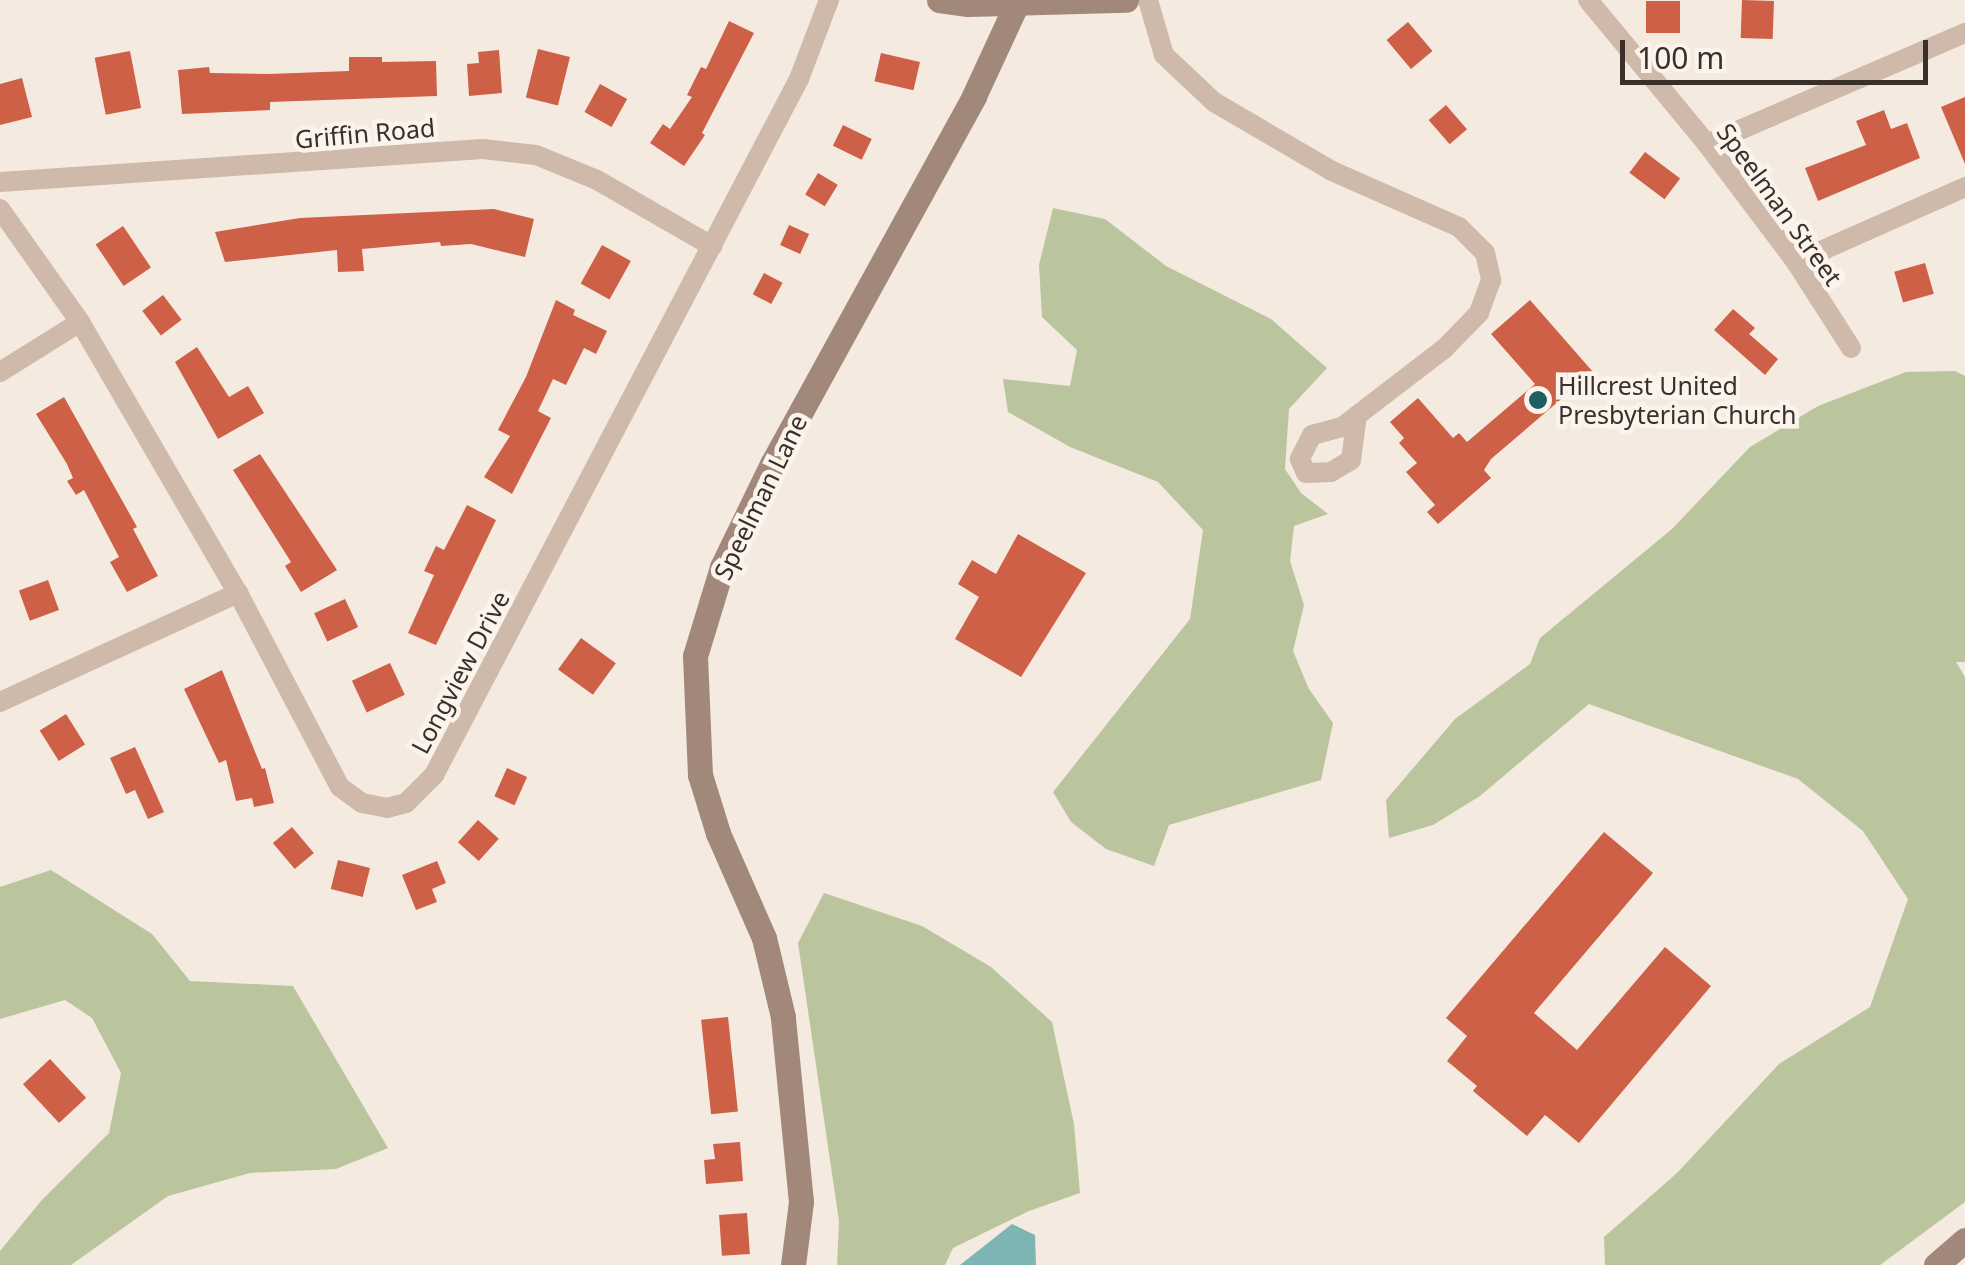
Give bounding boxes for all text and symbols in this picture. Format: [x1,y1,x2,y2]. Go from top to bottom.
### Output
scale bar [1625,20,1932,82]
text: 100 m [1637,37,1724,78]
street label: Griffin Road [294,112,436,154]
street label: Speelman Street [1711,117,1849,291]
place label: Hillcrest United Presbyterian Church [1558,371,1796,430]
marker: Hillcrest United Presbyterian Church [1527,389,1549,411]
street label: Speelman Lane [707,410,813,584]
street label: Longview Drive [405,586,515,758]

